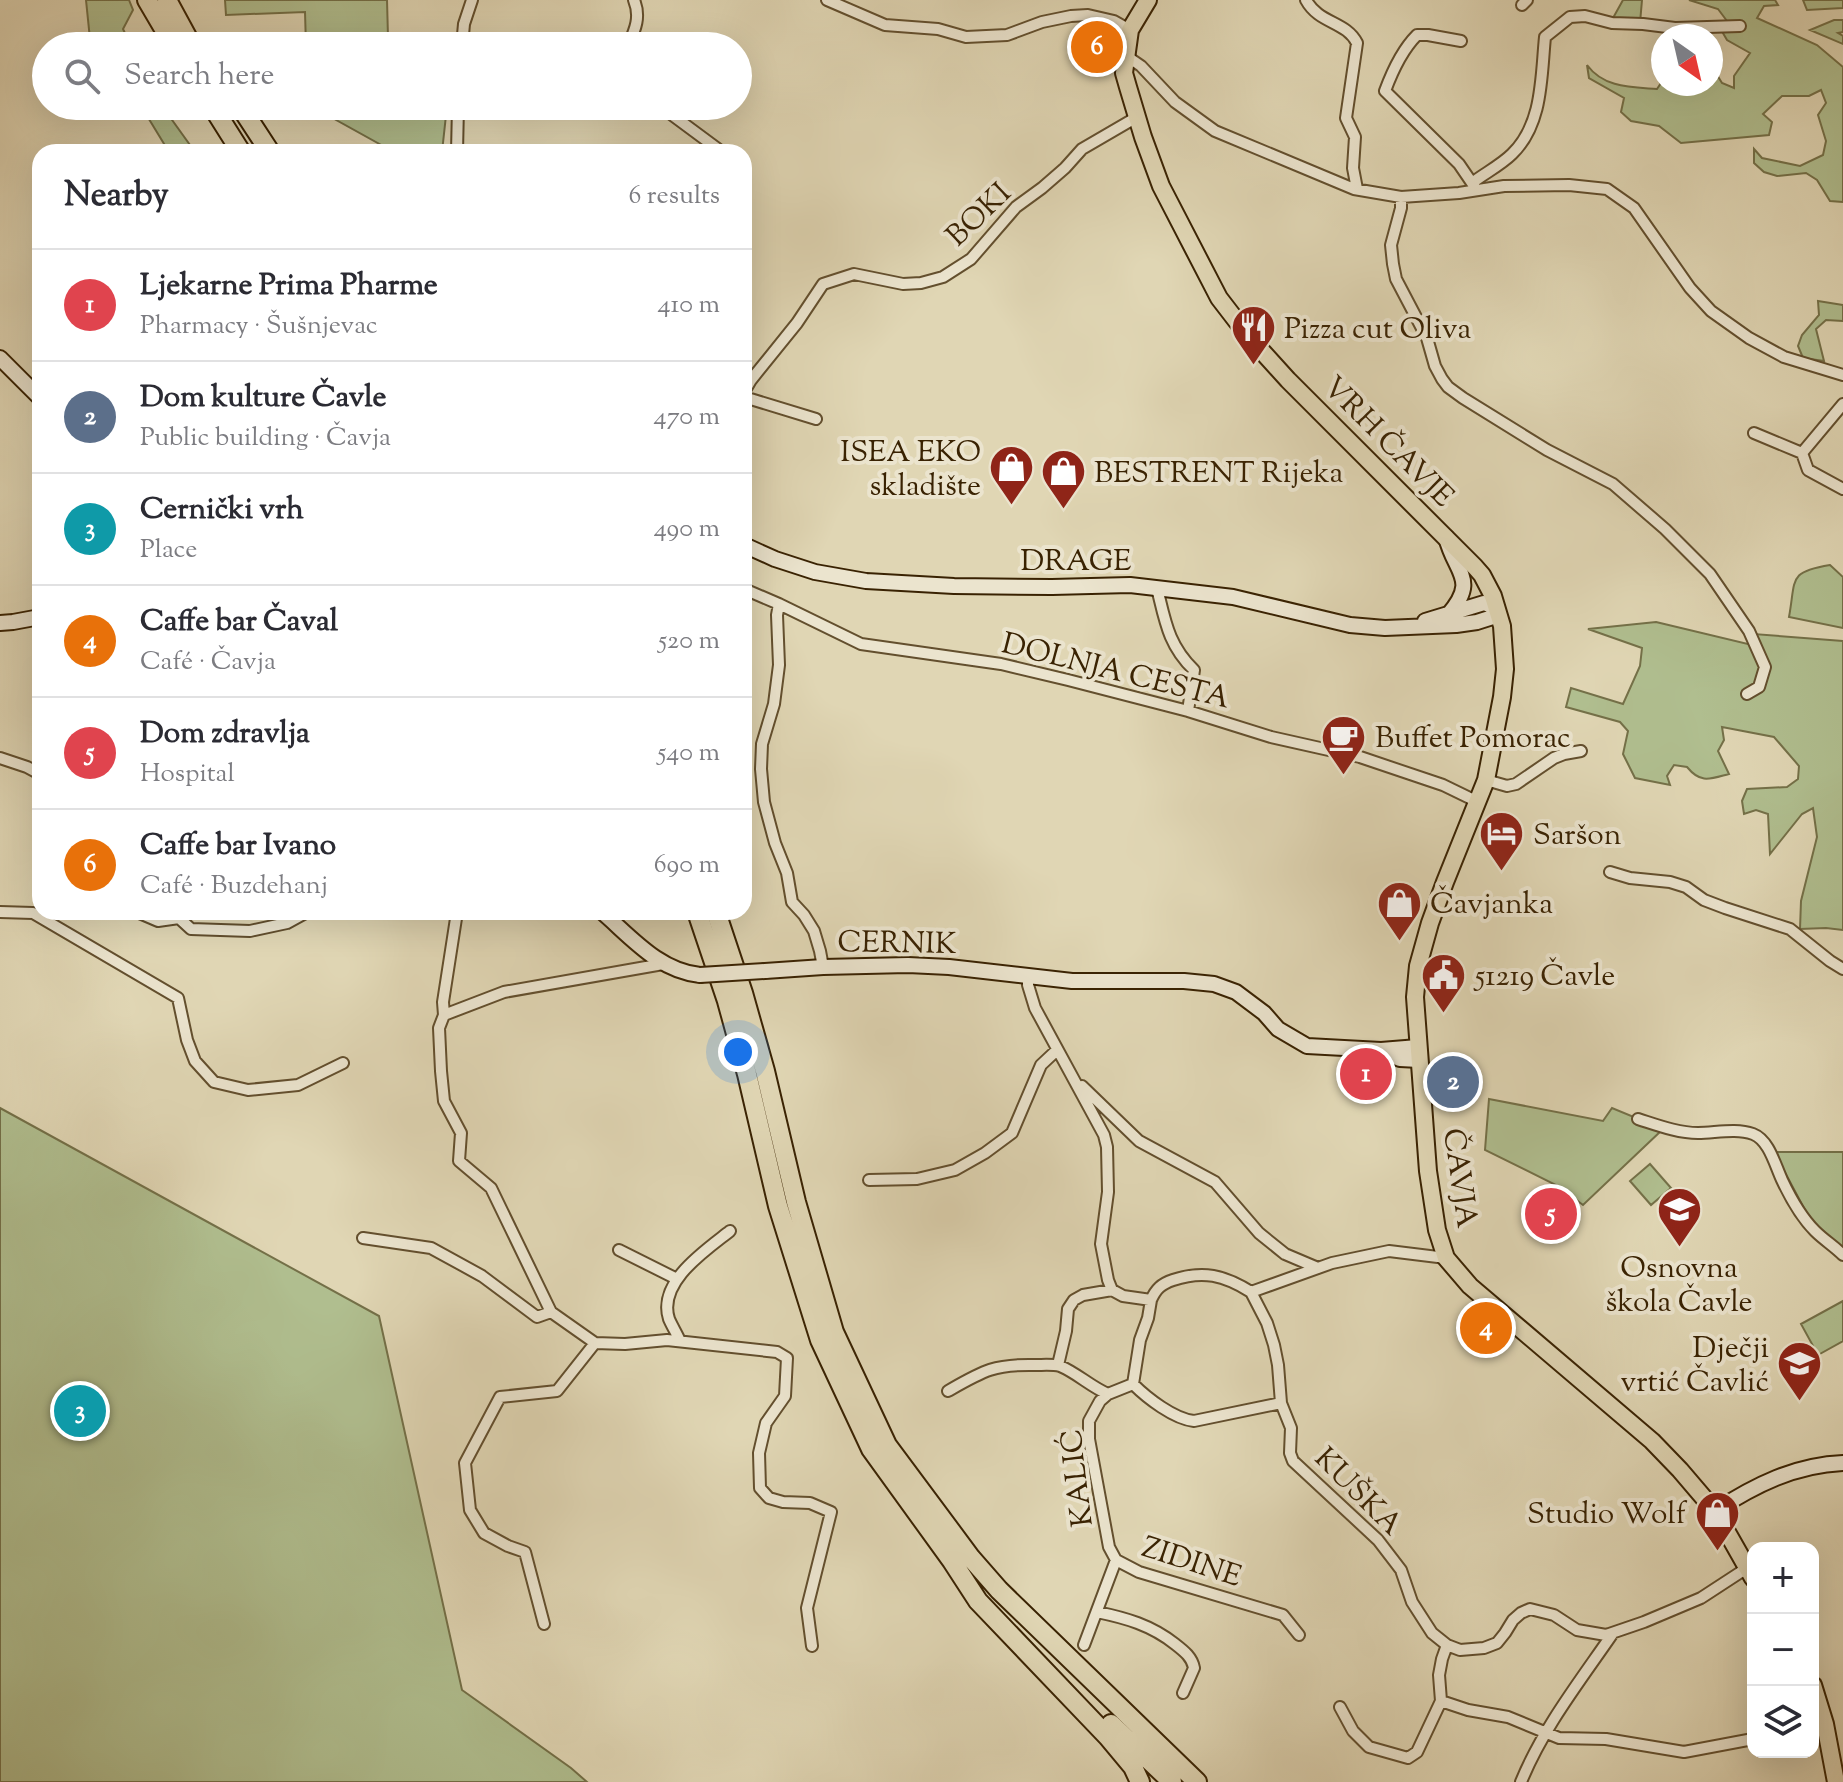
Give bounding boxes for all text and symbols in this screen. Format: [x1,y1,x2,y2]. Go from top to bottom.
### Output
pin: 6 [1071,17,1123,77]
north arrow [1651,24,1723,96]
search box [32,32,752,120]
icon: search [60,54,104,98]
text: Search here [124,55,274,98]
text: Nearby [64,172,169,221]
street label: BOKI [937,174,1022,258]
text: 6 results [628,178,720,215]
text: Ljekarne Prima Pharme [140,265,438,308]
text: 1 [86,287,94,324]
text: 410 m [658,287,720,324]
restaurant icon: Pizza cut Oliva [1229,304,1277,367]
text: Pharmacy · Šušnjevac [140,308,378,345]
place label: Pizza cut Oliva [1284,309,1471,352]
street label: VRH ČAVJE [1312,367,1463,518]
text: Dom kulture Čavle [140,377,386,420]
text: 2 [84,399,96,436]
text: 470 m [654,399,720,436]
text: Public building · Čavja [140,420,391,457]
place label: ISEA EKO skladište [840,432,981,509]
shop icon: ISEA EKO skladište [988,444,1036,507]
shop icon: BESTRENT Rijeka [1039,448,1087,511]
place label: BESTRENT Rijeka [1094,453,1344,496]
text: Cernički vrh [140,489,304,532]
text: 3 [85,511,95,548]
text: 490 m [654,511,720,548]
text: Place [140,532,197,569]
street label: DRAGE [1021,541,1131,584]
text: Caffe bar Čaval [140,601,338,644]
text: 4 [83,623,97,660]
text: 520 m [658,623,720,660]
street label: DOLNJA CESTA [997,623,1234,722]
text: Café · Čavja [140,644,276,681]
text: Dom zdravlja [140,713,310,756]
cafe icon: Buffet Pomorac [1320,713,1368,776]
place label: Buffet Pomorac [1375,718,1570,761]
text: 5 [86,735,94,772]
text: 540 m [657,735,720,772]
text: Hospital [140,756,235,793]
hotel icon: Saršon [1478,810,1526,873]
place label: Saršon [1533,815,1622,858]
text: Caffe bar Ivano [140,825,336,868]
text: 6 [84,847,96,884]
text: 690 m [654,847,720,884]
text: Café · Buzdehanj [140,868,328,905]
shop icon: Čavjanka [1375,879,1423,942]
place label: Čavjanka [1430,884,1553,927]
street label: CERNIK [837,922,957,967]
public building icon: 51219 Čavle [1420,951,1468,1014]
place label: 51219 Čavle [1473,956,1615,999]
your location [718,1032,758,1072]
pin: 1 [1340,1044,1392,1104]
pin: 2 [1427,1052,1479,1112]
street label: ČAVJA [1430,1126,1487,1231]
pin: 5 [1525,1184,1577,1244]
school or university icon: Osnovna škola Čavle [1655,1185,1703,1248]
place label: Osnovna škola Čavle [1605,1248,1753,1325]
pin: 4 [1460,1298,1512,1358]
place label: Dječji vrtić Čavlić [1620,1328,1769,1405]
school or university icon: Dječji vrtić Čavlić [1776,1340,1824,1403]
pin: 3 [54,1381,106,1441]
street label: KALIĆ [1051,1426,1106,1529]
street label: KUŠKA [1303,1439,1411,1547]
shop icon: Studio Wolf [1693,1489,1741,1552]
place label: Studio Wolf [1527,1494,1688,1537]
street label: ZIDINE [1136,1527,1247,1600]
map controls [1747,1542,1819,1758]
button: + [1747,1542,1819,1614]
button: − [1747,1614,1819,1686]
button: layers [1747,1686,1819,1758]

